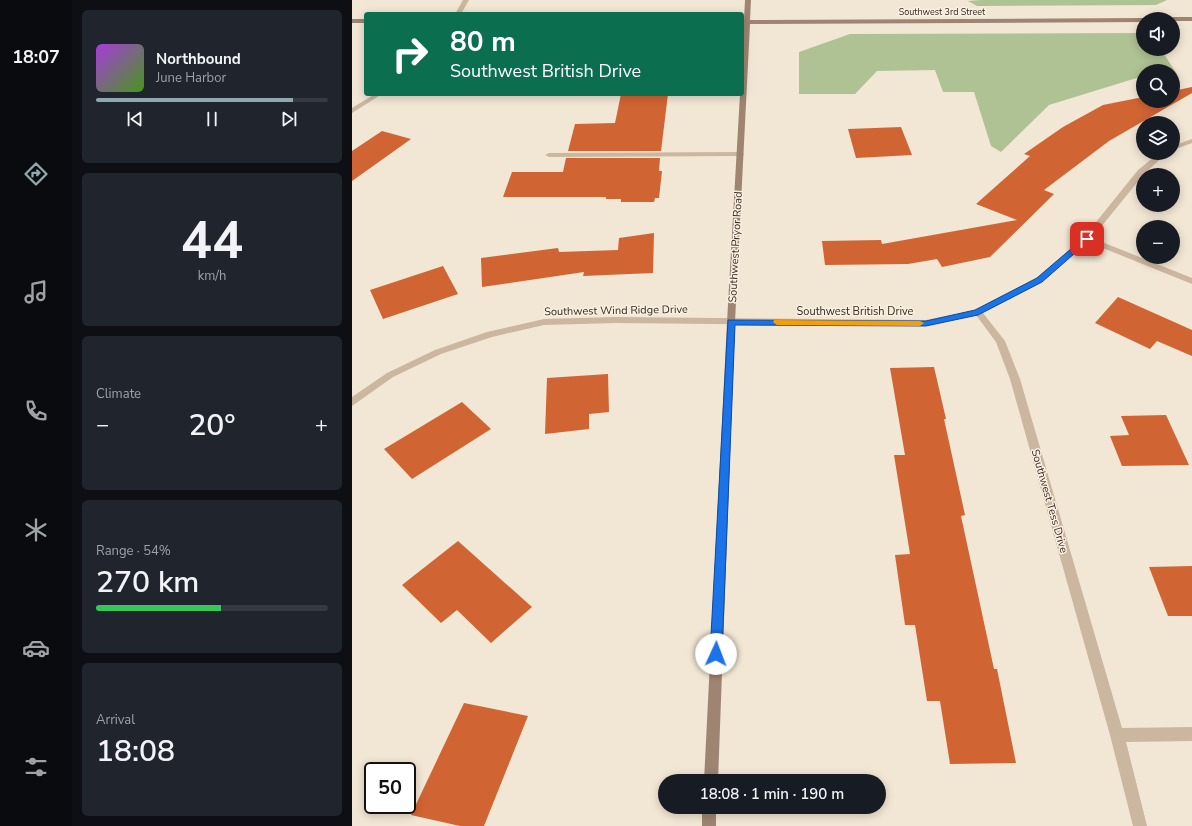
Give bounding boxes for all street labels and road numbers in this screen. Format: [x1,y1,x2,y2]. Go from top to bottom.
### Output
street label: Southwest 3rd Street [899,6,986,18]
street label: Southwest Pryor Road [725,191,746,303]
street label: Southwest Wind Ridge Drive [544,302,688,319]
street label: Southwest British Drive [797,304,914,319]
street label: Southwest Tess Drive [1028,448,1072,555]

